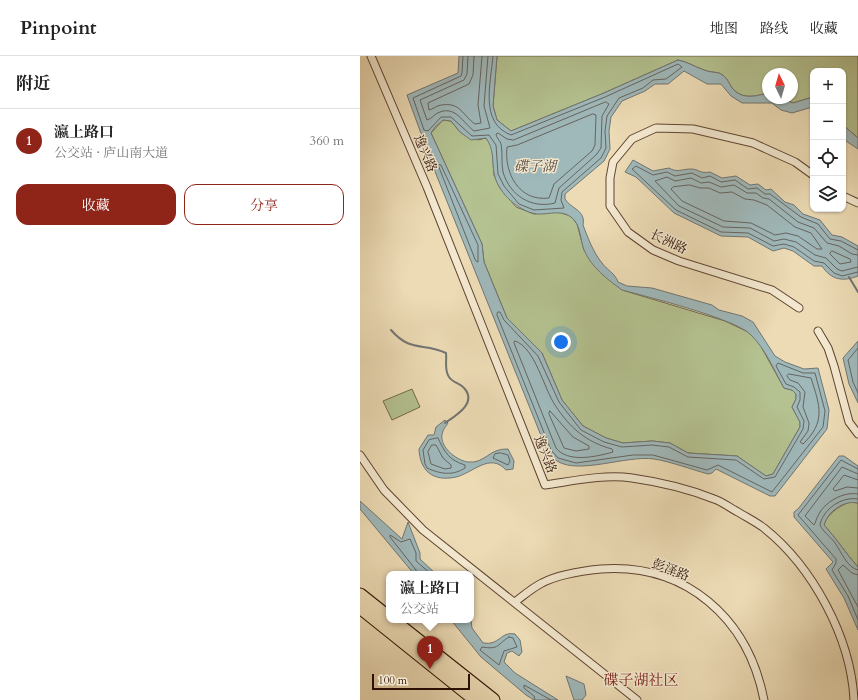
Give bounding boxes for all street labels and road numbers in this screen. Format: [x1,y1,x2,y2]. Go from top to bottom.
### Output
street label: 逸兴路 [409,132,441,175]
street label: 长洲路 [647,225,690,259]
street label: 逸兴路 [529,433,561,476]
street label: 彭泽路 [649,555,692,585]

